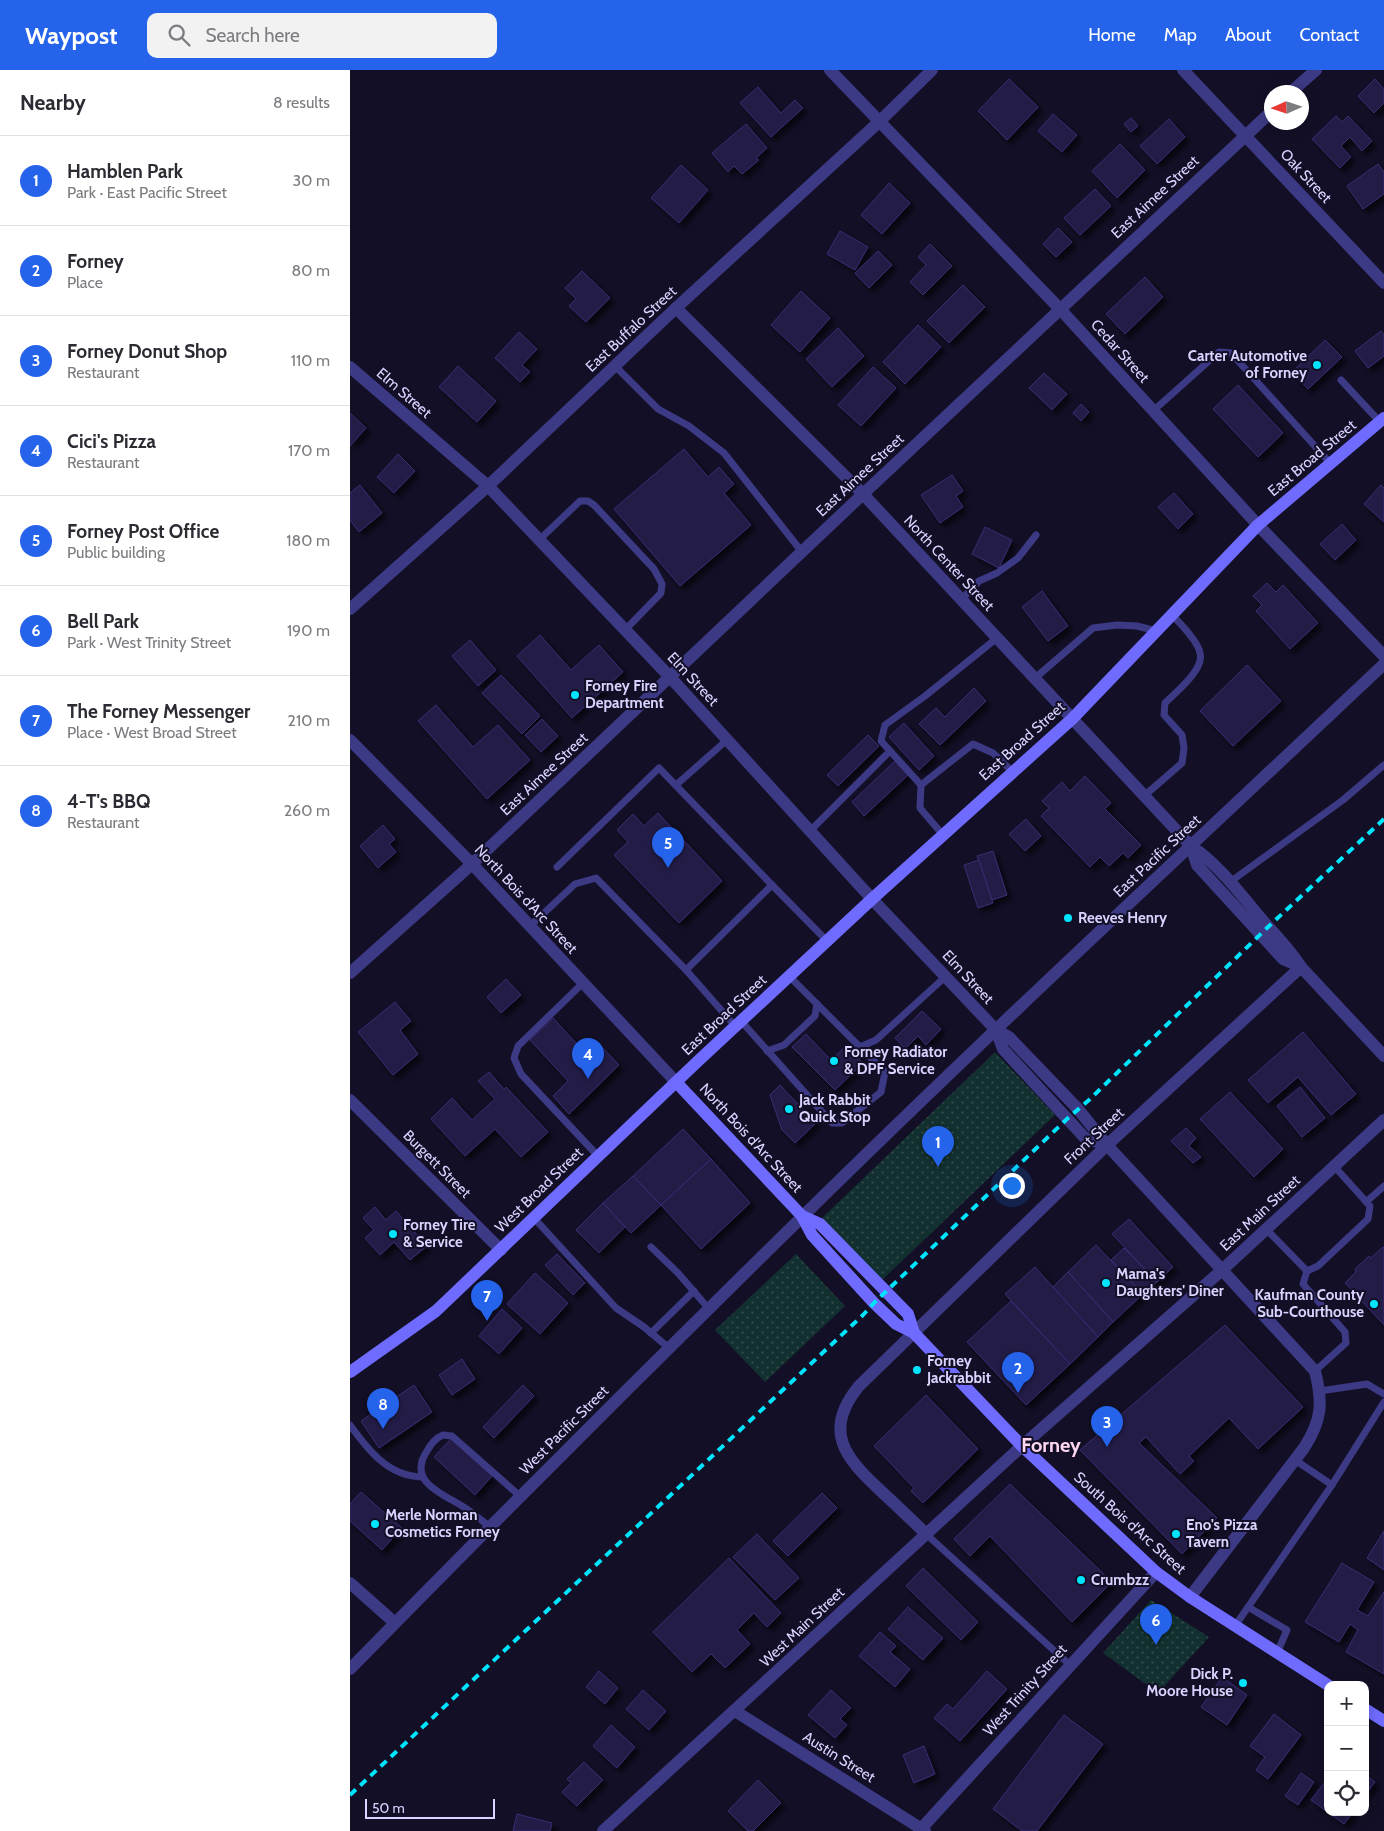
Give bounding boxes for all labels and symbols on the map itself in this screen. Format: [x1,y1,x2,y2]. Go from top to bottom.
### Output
north arrow [1264,85,1309,130]
street label: Oak Street [1276,145,1336,207]
street label: East Aimee Street [1108,152,1202,242]
street label: East Buffalo Street [582,282,680,376]
street label: Cedar Street [1087,316,1153,386]
place label: Carter Automotive of Forney [1188,347,1308,382]
marker: Carter Automotive of Forney [1311,359,1323,371]
street label: Elm Street [373,364,435,422]
street label: East Broad Street [1264,416,1360,500]
street label: East Aimee Street [813,430,907,520]
street label: North Center Street [900,511,998,615]
street label: Elm Street [664,648,722,710]
place label: Forney Fire Department [585,677,664,712]
marker: Forney Fire Department [569,689,581,701]
street label: East Broad Street [975,698,1069,784]
street label: East Aimee Street [497,729,591,819]
street label: East Pacific Street [1110,811,1204,901]
pin: 5 [652,827,684,868]
street label: North Bois d’Arc Street [471,841,581,957]
place label: Reeves Henry [1078,909,1168,927]
marker: Reeves Henry [1062,912,1074,924]
street label: Elm Street [939,946,997,1008]
street label: East Broad Street [678,971,770,1059]
pin: 4 [572,1038,604,1079]
place label: Forney Radiator & DPF Service [844,1043,947,1078]
marker: Forney Radiator & DPF Service [828,1055,840,1067]
street label: North Bois d'Arc Street [696,1080,806,1196]
place label: Jack Rabbit Quick Stop [798,1091,871,1126]
marker: Jack Rabbit Quick Stop [783,1103,795,1115]
street label: Front Street [1060,1104,1128,1168]
street label: Burgett Street [399,1126,475,1202]
pin: 1 [922,1126,954,1167]
street label: West Broad Street [491,1144,587,1236]
street label: East Main Street [1216,1171,1304,1255]
your location [999,1173,1025,1199]
place label: Forney Tire & Service [403,1216,476,1251]
marker: Forney Tire & Service [387,1228,399,1240]
place label: Mama's Daughters' Diner [1116,1265,1224,1300]
marker: Mama's Daughters' Diner [1100,1277,1112,1289]
pin: 7 [471,1280,503,1321]
place label: Kaufman County Sub-Courthouse [1255,1286,1365,1321]
marker: Kaufman County Sub-Courthouse [1368,1298,1380,1310]
place label: Forney Jackrabbit [926,1352,991,1387]
pin: 2 [1002,1352,1034,1393]
marker: Forney Jackrabbit [911,1364,923,1376]
street label: West Pacific Street [516,1382,612,1478]
pin: 8 [367,1388,399,1429]
pin: 3 [1091,1406,1123,1447]
district label: Forney [1021,1433,1081,1457]
street label: South Bois d'Arc Street [1070,1468,1190,1578]
place label: Merle Norman Cosmetics Forney [385,1506,501,1541]
place label: Eno's Pizza Tavern [1186,1516,1258,1551]
marker: Merle Norman Cosmetics Forney [369,1518,381,1530]
marker: Eno's Pizza Tavern [1170,1528,1182,1540]
place label: Crumbzz [1091,1571,1149,1589]
marker: Crumbzz [1075,1574,1087,1586]
street label: West Main Street [756,1583,848,1671]
pin: 6 [1140,1604,1172,1645]
street label: West Trinity Street [979,1641,1071,1739]
place label: Dick P. Moore House [1146,1665,1233,1700]
marker: Dick P. Moore House [1237,1677,1249,1689]
street label: Austin Street [800,1728,878,1786]
scale bar [365,1796,495,1819]

